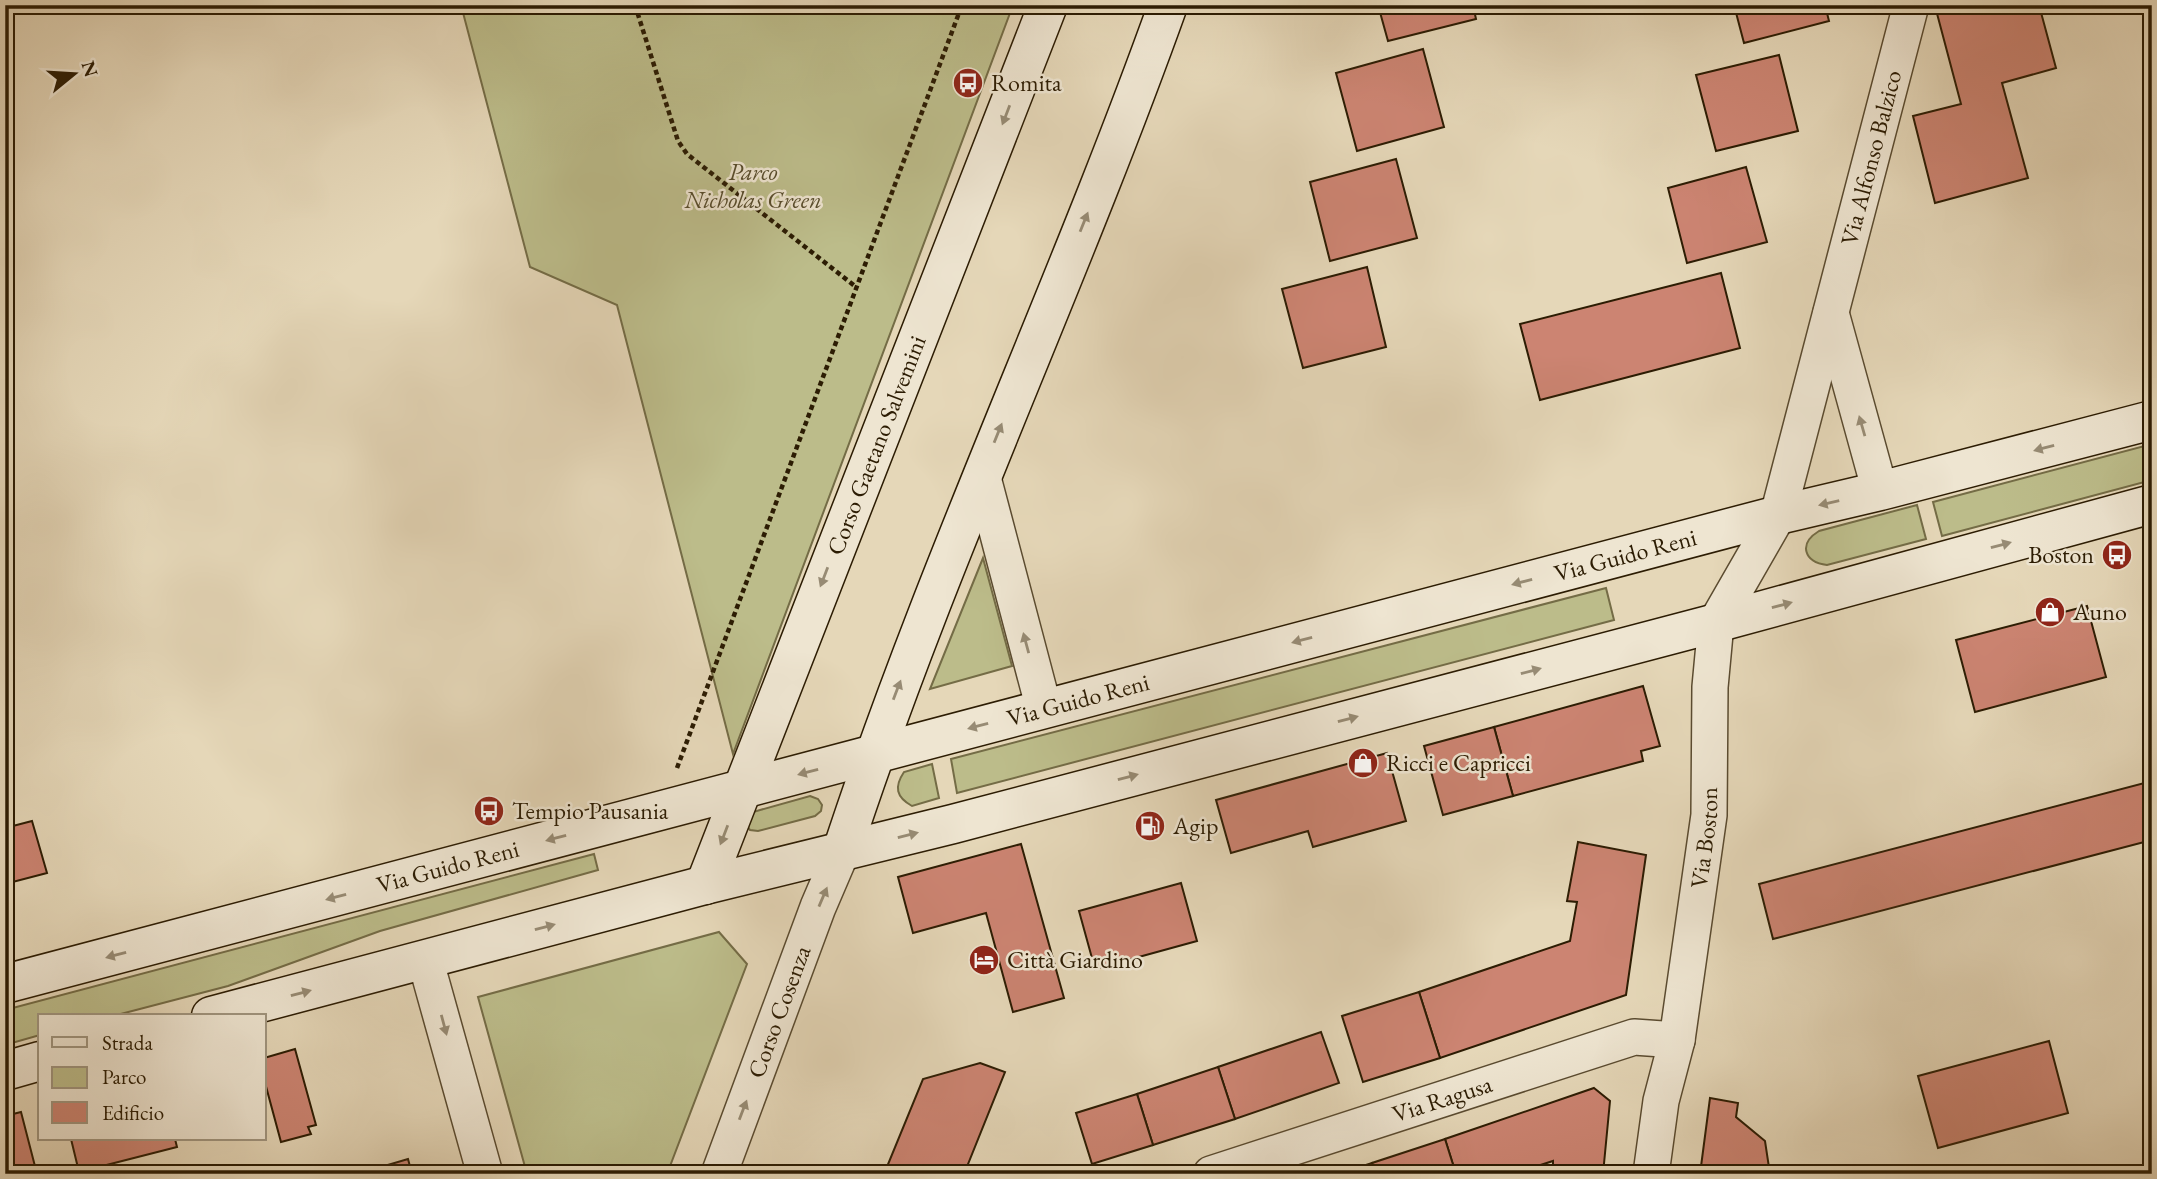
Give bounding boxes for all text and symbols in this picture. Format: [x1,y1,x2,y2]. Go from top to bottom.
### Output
north arrow [38,38,108,108]
text: N [75,58,104,81]
bus stop icon: Romita [951,66,985,100]
place label: Romita [991,67,1062,98]
street label: Via Alfonso Balzico [1833,67,1908,249]
one-way arrow [1001,104,1012,125]
park label: Parco Nicholas Green [683,156,822,215]
one-way arrow [1078,211,1089,232]
street label: Corso Gaetano Salvemini [819,331,933,559]
one-way arrow [1856,414,1867,436]
one-way arrow [993,422,1004,443]
one-way arrow [2033,443,2055,454]
one-way arrow [1818,498,1840,509]
street label: Via Guido Reni [1551,521,1700,589]
bus stop icon: Boston [2100,538,2134,572]
one-way arrow [1990,539,2012,550]
place label: Boston [2028,539,2094,570]
one-way arrow [819,567,830,588]
one-way arrow [1512,578,1533,588]
shop icon: Auno [2033,595,2067,629]
place label: Auno [2072,596,2127,627]
one-way arrow [1771,599,1793,610]
one-way arrow [1020,632,1031,654]
one-way arrow [1292,636,1313,646]
one-way arrow [1521,665,1542,675]
street label: Via Guido Reni [1003,666,1153,733]
one-way arrow [892,680,903,701]
one-way arrow [1337,713,1359,724]
one-way arrow [967,721,989,732]
shop icon: Ricci e Capricci [1346,746,1380,780]
place label: Ricci e Capricci [1386,747,1531,778]
one-way arrow [797,768,818,778]
one-way arrow [1117,771,1139,782]
street label: Via Boston [1683,787,1724,890]
bus stop icon: Tempio Pausania [472,794,506,828]
place label: Tempio Pausania [512,795,669,826]
fuel station icon: Agip [1133,809,1167,843]
place label: Agip [1172,810,1218,841]
one-way arrow [719,824,730,845]
one-way arrow [897,829,919,840]
street label: Via Guido Reni [373,833,522,900]
one-way arrow [544,833,566,844]
one-way arrow [817,886,828,907]
one-way arrow [325,892,346,902]
one-way arrow [534,921,556,932]
street label: Corso Cosenza [740,941,817,1082]
hotel icon: Città Giardino [967,943,1001,977]
place label: Città Giardino [1007,944,1143,975]
one-way arrow [105,950,127,961]
one-way arrow [290,987,311,997]
legend [38,1014,266,1140]
one-way arrow [439,1014,450,1036]
text: Strada [102,1029,153,1056]
text: Parco [102,1063,146,1090]
street label: Via Ragusa [1388,1068,1496,1129]
text: Edificio [102,1099,164,1126]
one-way arrow [737,1099,748,1120]

